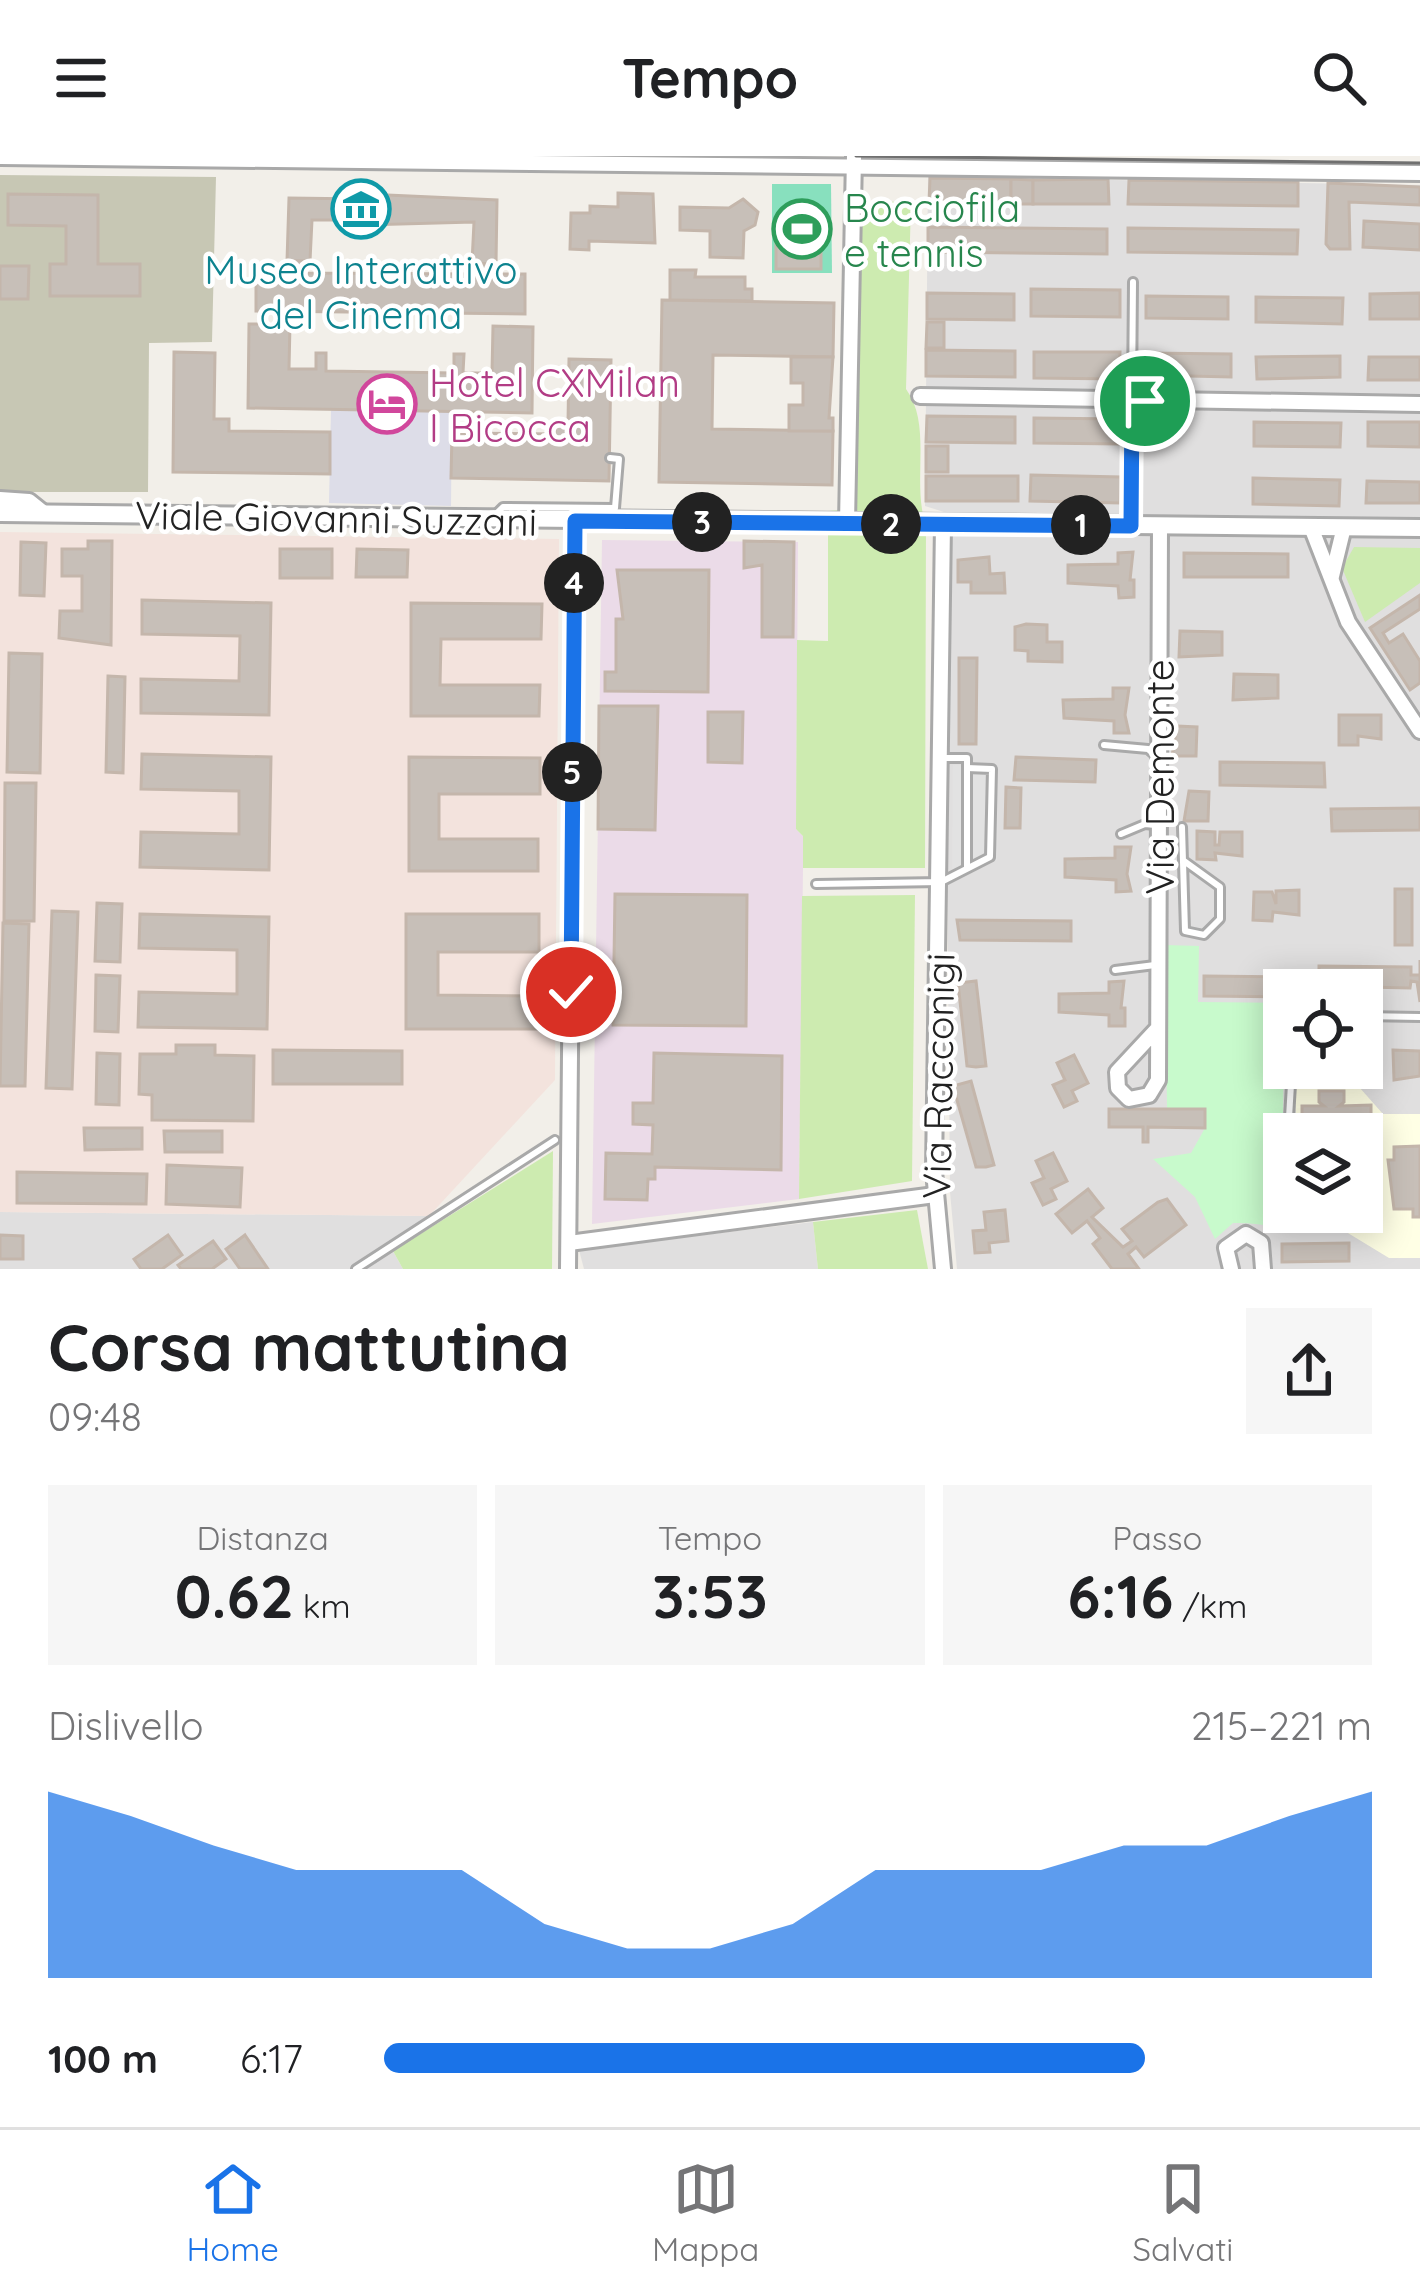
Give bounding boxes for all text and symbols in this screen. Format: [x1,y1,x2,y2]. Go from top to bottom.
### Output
text: Tempo [622,44,798,112]
icon: menu [48,45,114,111]
icon: search [1306,45,1372,111]
museum icon: Museo Interattivo del Cinema [330,178,392,240]
place label: Bocciofila e tennis [844,183,1020,277]
sports icon: Bocciofila e tennis [771,198,833,260]
place label: Museo Interattivo del Cinema [204,245,518,339]
pin [1094,350,1196,452]
place label: Hotel CXMilan I Bicocca [429,358,680,452]
icon: arrive [1112,368,1178,434]
hotel icon: Hotel CXMilan I Bicocca [356,373,418,435]
street label: Viale Giovanni Suzzani [134,490,538,546]
pin: 3 [672,492,732,552]
pin: 2 [861,494,921,554]
pin: 1 [1051,495,1111,555]
text: 3 [693,501,711,542]
text: 2 [882,503,900,544]
text: 1 [1075,504,1087,545]
pin: 4 [544,553,604,613]
text: 4 [564,562,584,603]
street label: Via Demonte [1135,659,1184,895]
pin: 5 [542,742,602,802]
text: 5 [562,751,582,792]
pin [520,941,622,1043]
street label: Via Racconigi [911,953,965,1199]
icon: check [538,959,604,1025]
map controls [1263,969,1383,1233]
button: locate [1263,969,1383,1089]
button: layers [1263,1113,1383,1233]
text: Corsa mattutina [48,1305,570,1388]
button: share [1246,1308,1372,1434]
text: 09:48 [48,1392,142,1441]
text: Distanza [196,1517,329,1558]
text: Tempo [658,1517,762,1558]
text: Passo [1112,1517,1203,1558]
text: 0.62 [175,1558,294,1633]
text: 3:53 [652,1558,768,1633]
text: 6:16 [1067,1558,1173,1633]
text: km [294,1585,351,1626]
text: /km [1173,1585,1247,1626]
text: Dislivello [48,1701,204,1750]
text: 215–221 m [1191,1701,1372,1750]
text: 100 m [48,2034,158,2083]
text: 6:17 [240,2034,303,2083]
tab: Home [187,2156,279,2269]
tab: Mappa [652,2156,759,2269]
tab: Salvati [1132,2156,1233,2269]

